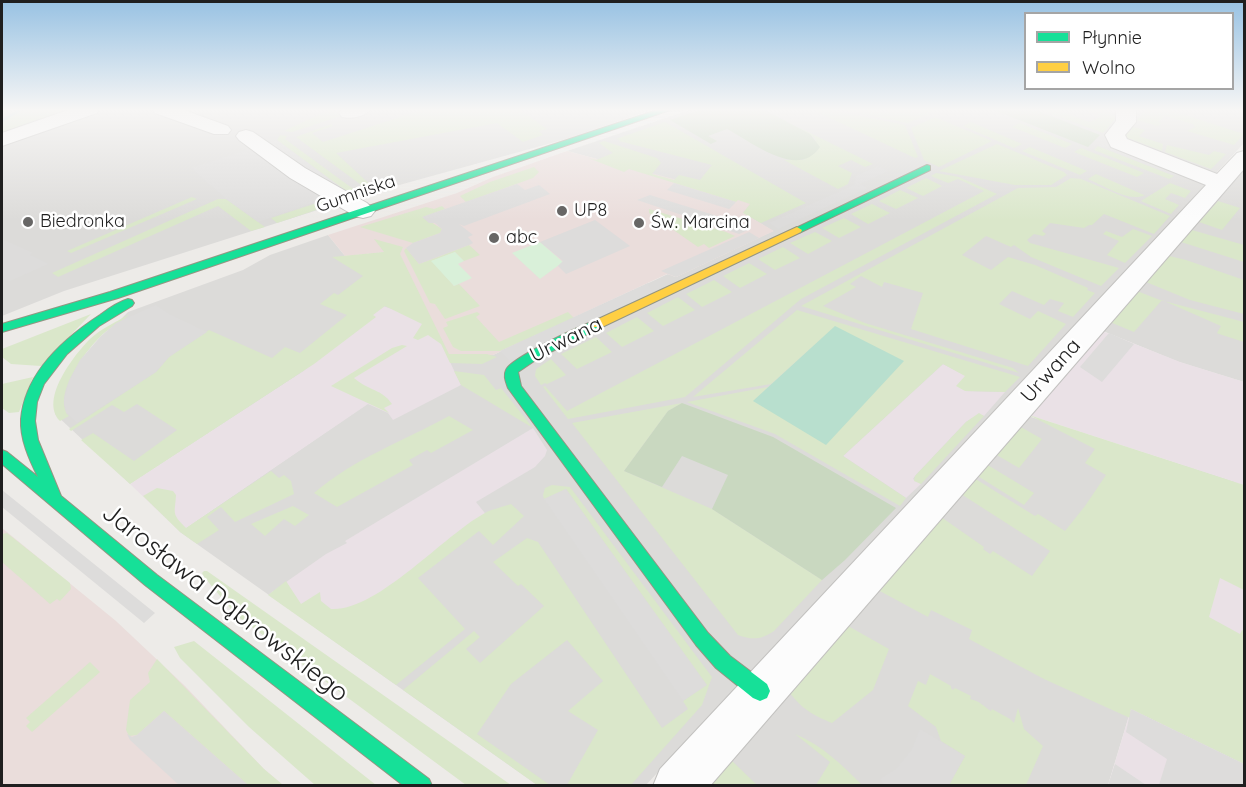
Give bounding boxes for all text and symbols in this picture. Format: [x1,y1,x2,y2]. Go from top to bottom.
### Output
legend [1024,12,1234,90]
text: Płynnie [1082,26,1142,49]
text: Wolno [1082,56,1135,79]
street label: Gumniska [314,170,398,218]
place label: UP8 [574,200,607,222]
marker: UP8 [555,204,569,218]
place label: Biedronka [40,211,125,233]
place label: Św. Marcina [651,212,750,234]
marker: Biedronka [21,215,35,229]
marker: Św. Marcina [632,216,646,230]
place label: abc [506,227,537,249]
marker: abc [487,231,501,245]
street label: Urwana [526,312,606,368]
street label: Urwana [1016,334,1086,408]
street label: Jarosława Dąbrowskiego [95,497,355,709]

